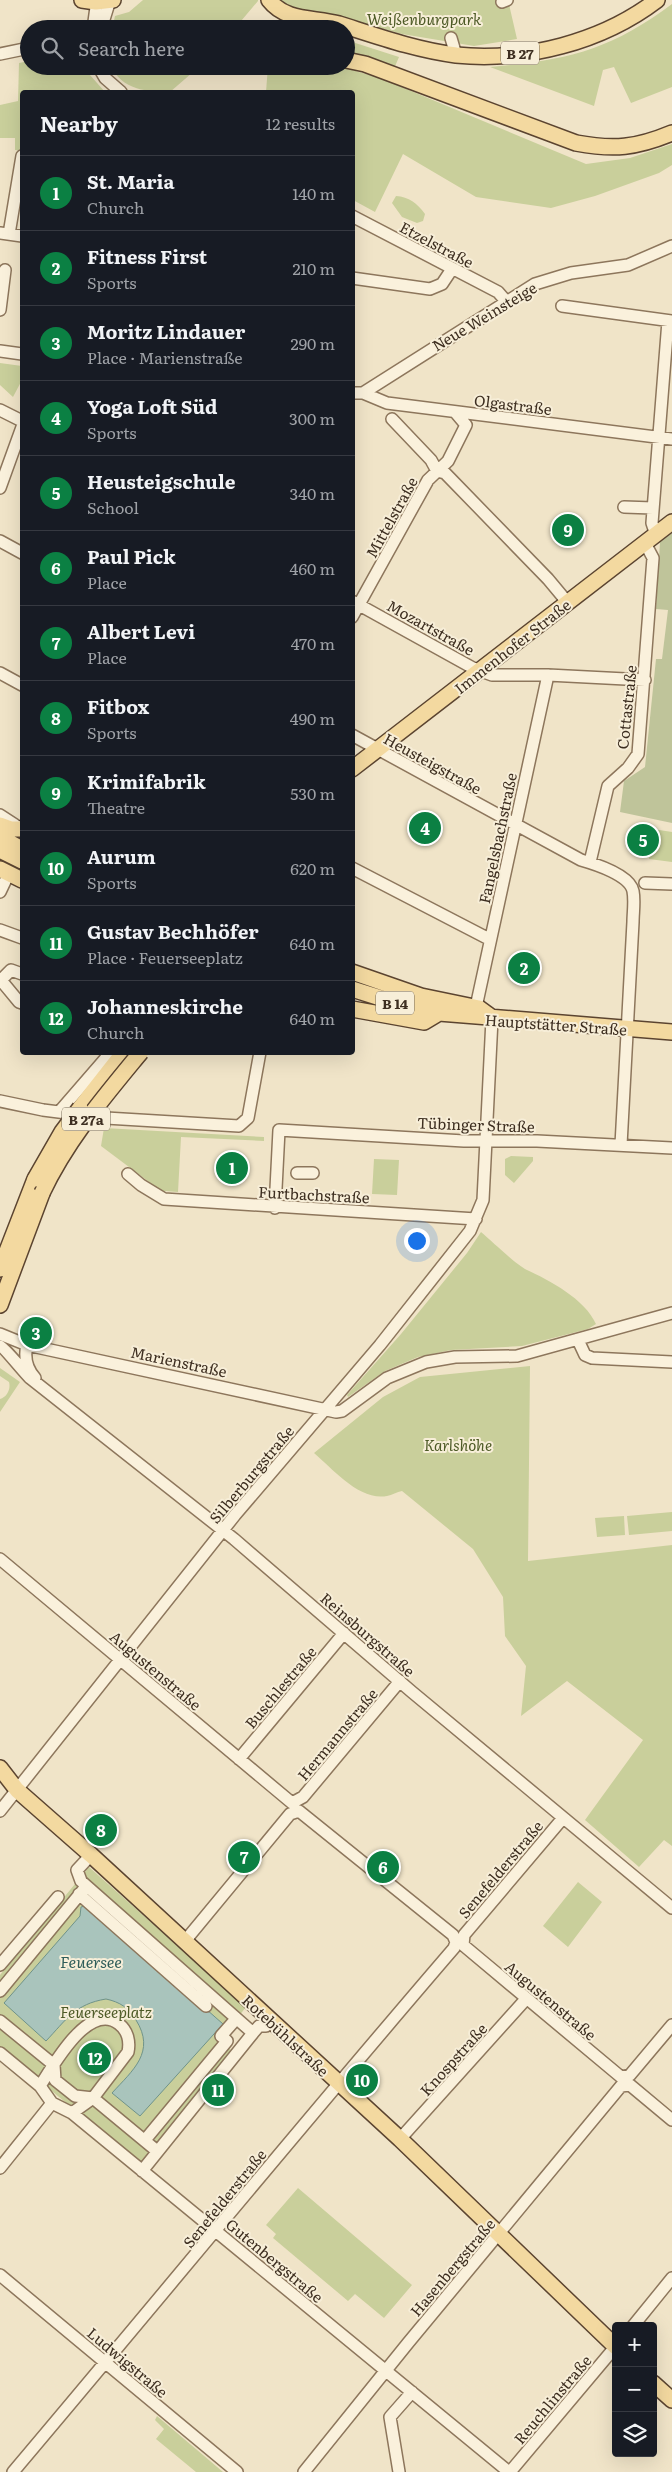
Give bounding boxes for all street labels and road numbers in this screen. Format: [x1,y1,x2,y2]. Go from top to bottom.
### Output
road number: B 27 [501,42,539,64]
street label: Etzelstraße [396,215,478,273]
street label: Neue Weinsteige [427,275,541,356]
street label: Olgastraße [473,388,553,420]
street label: Mittelstraße [359,472,423,562]
street label: Mozartstraße [383,593,479,661]
street label: Immenhofer Straße [449,593,575,699]
street label: Cottastraße [610,664,642,750]
street label: Heusteigstraße [380,727,486,799]
street label: Fangelsbachstraße [472,770,522,906]
road number: B 14 [376,991,414,1014]
street label: Hauptstätter Straße [484,1008,628,1040]
road number: B 27a [62,1108,110,1130]
street label: Tübinger Straße [417,1110,535,1138]
street label: Furtbachstraße [258,1180,370,1208]
street label: Marienstraße [129,1340,229,1382]
street label: Silberburgstraße [203,1420,299,1528]
street label: Reinsburgstraße [316,1586,420,1682]
street label: Augustenstraße [105,1625,207,1715]
street label: Buschlestraße [239,1641,322,1733]
street label: Hermannstraße [291,1683,383,1785]
street label: Senefelderstraße [452,1815,548,1923]
street label: Augustenstraße [500,1955,602,2045]
street label: Rotebühlstraße [237,1989,335,2082]
street label: Knospstraße [414,2017,492,2101]
street label: Senefelderstraße [177,2143,271,2252]
street label: Gutenbergstraße [221,2212,329,2308]
street label: Hasenbergstraße [404,2213,500,2321]
street label: Ludwigstraße [83,2321,174,2403]
street label: Reuchlinstraße [508,2349,596,2449]

